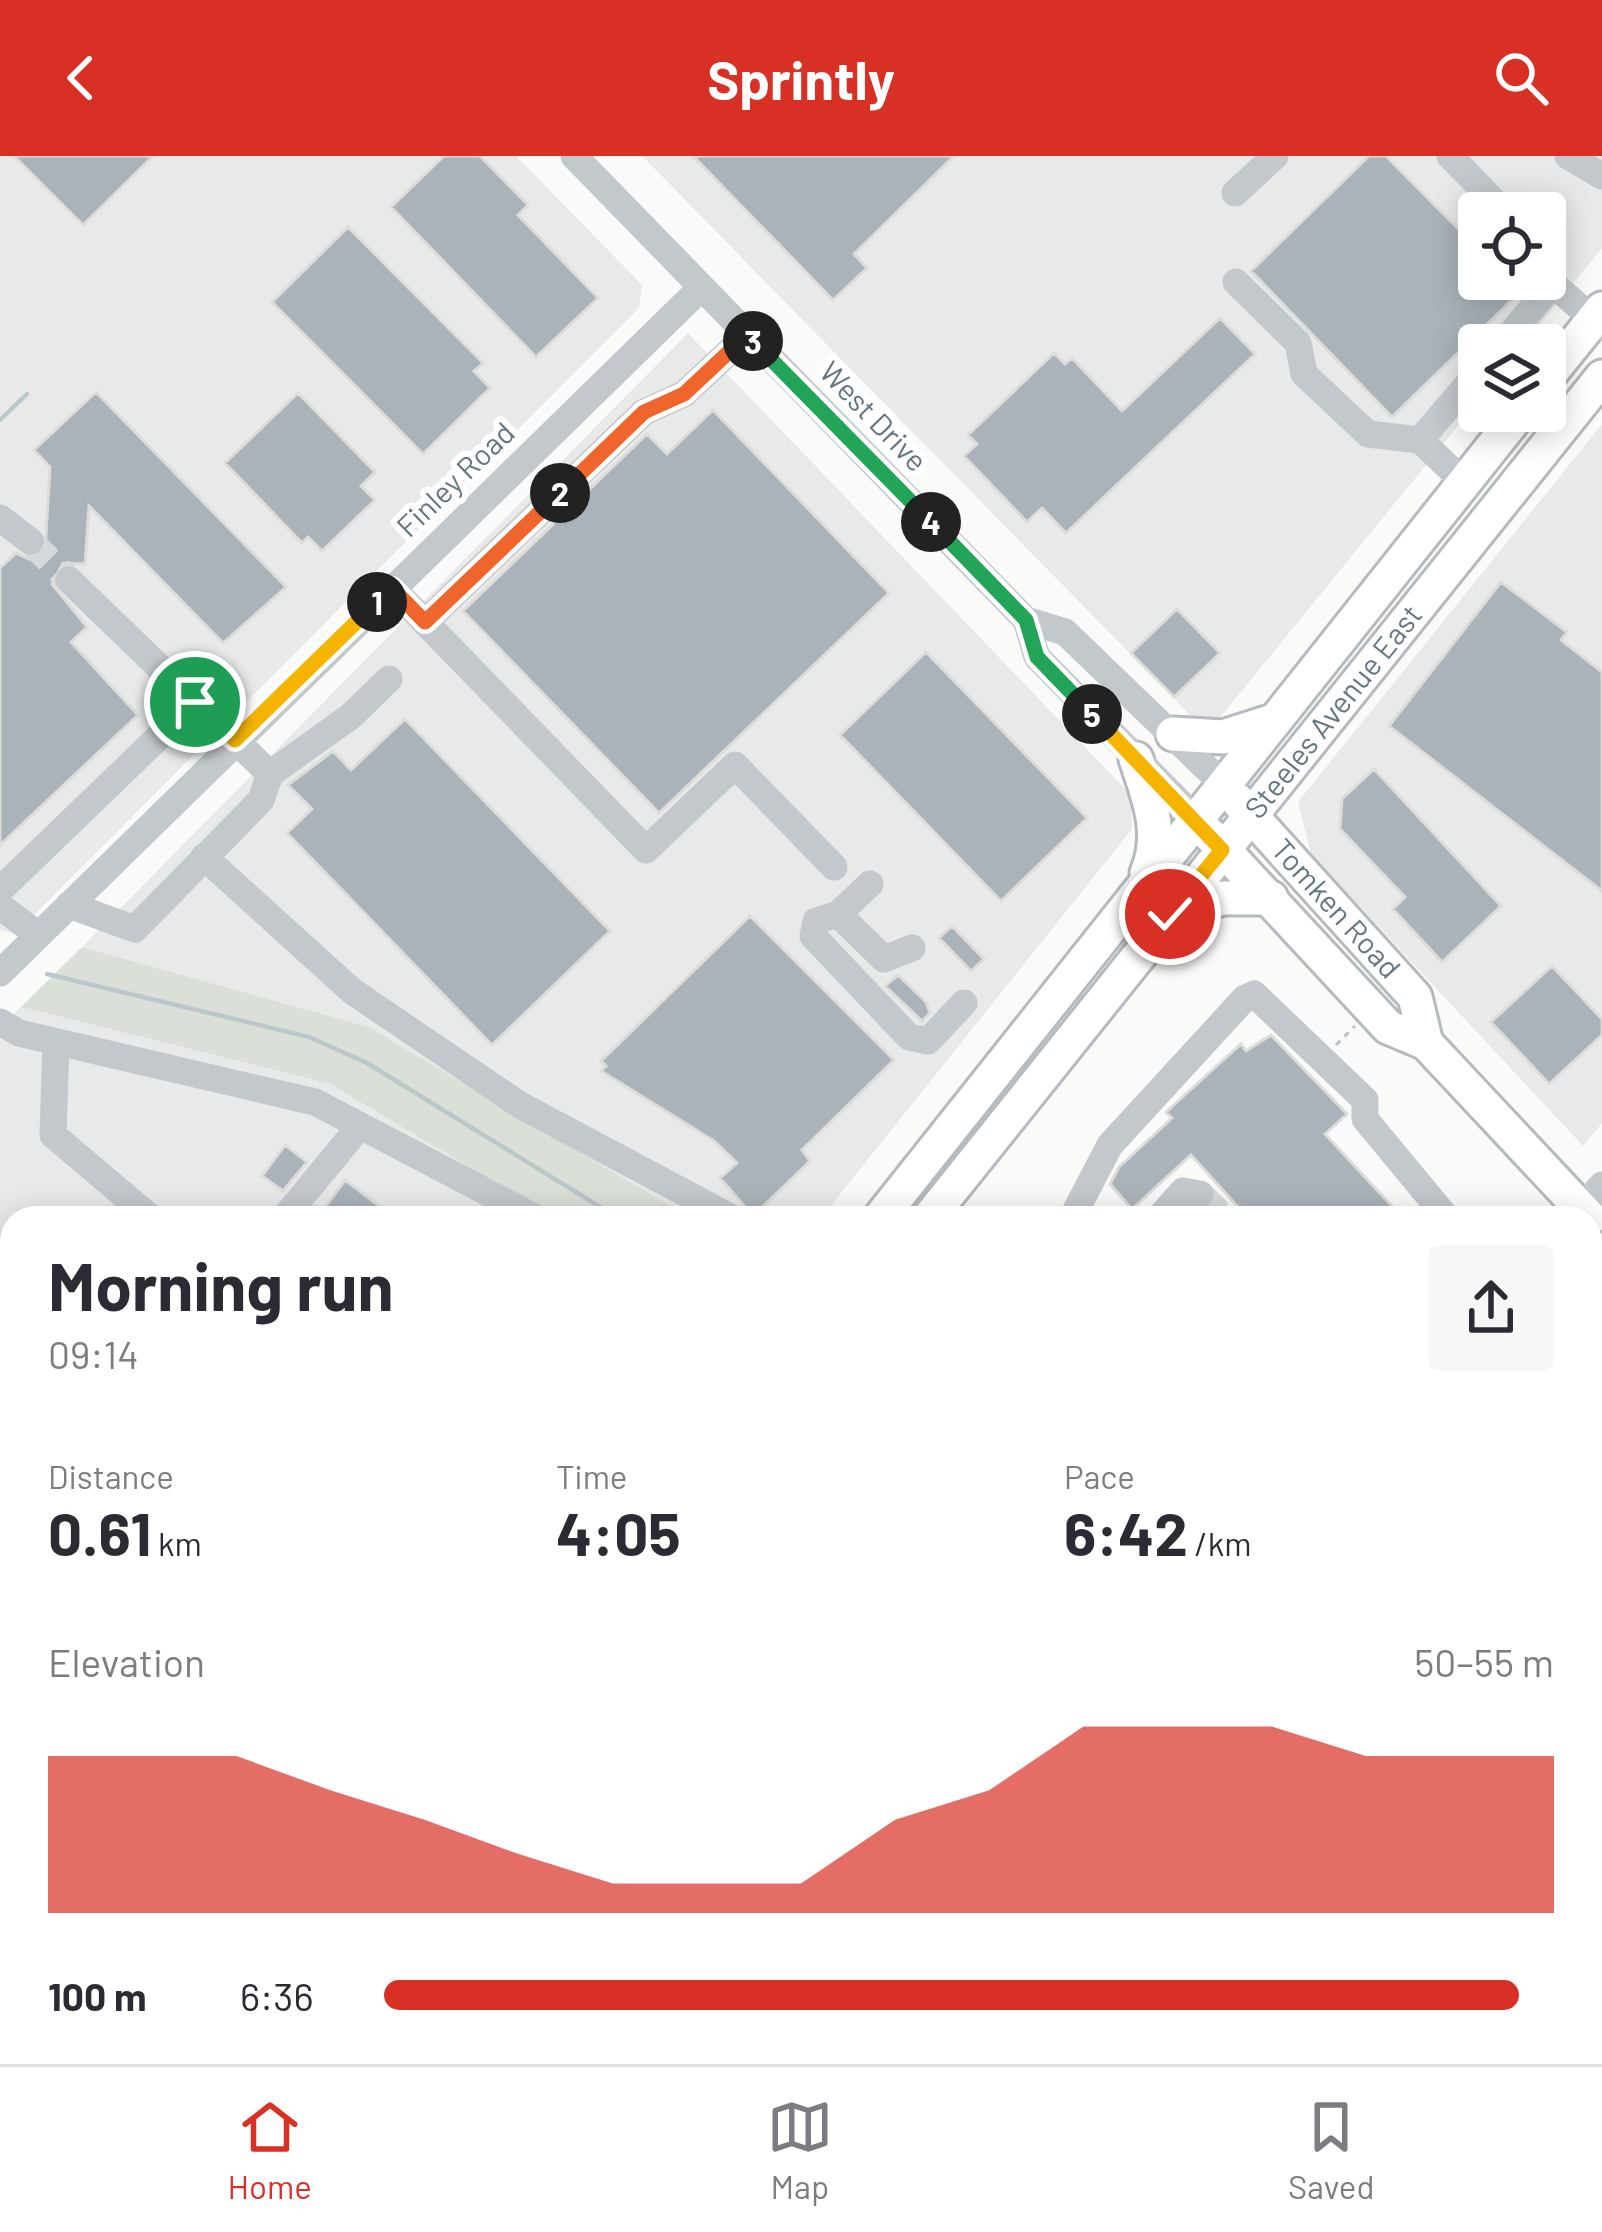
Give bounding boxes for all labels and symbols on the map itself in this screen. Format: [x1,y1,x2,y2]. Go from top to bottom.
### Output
pin: 3 [723,311,783,371]
street label: West Drive [813,353,936,478]
street label: Finley Road [388,414,521,543]
pin: 2 [530,463,590,523]
pin: 4 [901,492,961,552]
pin: 1 [347,572,407,632]
street label: Steeles Avenue East [1236,597,1429,825]
pin [144,651,246,753]
pin: 5 [1062,684,1122,744]
street label: Tomken Road [1265,831,1409,985]
pin [1119,863,1221,965]

